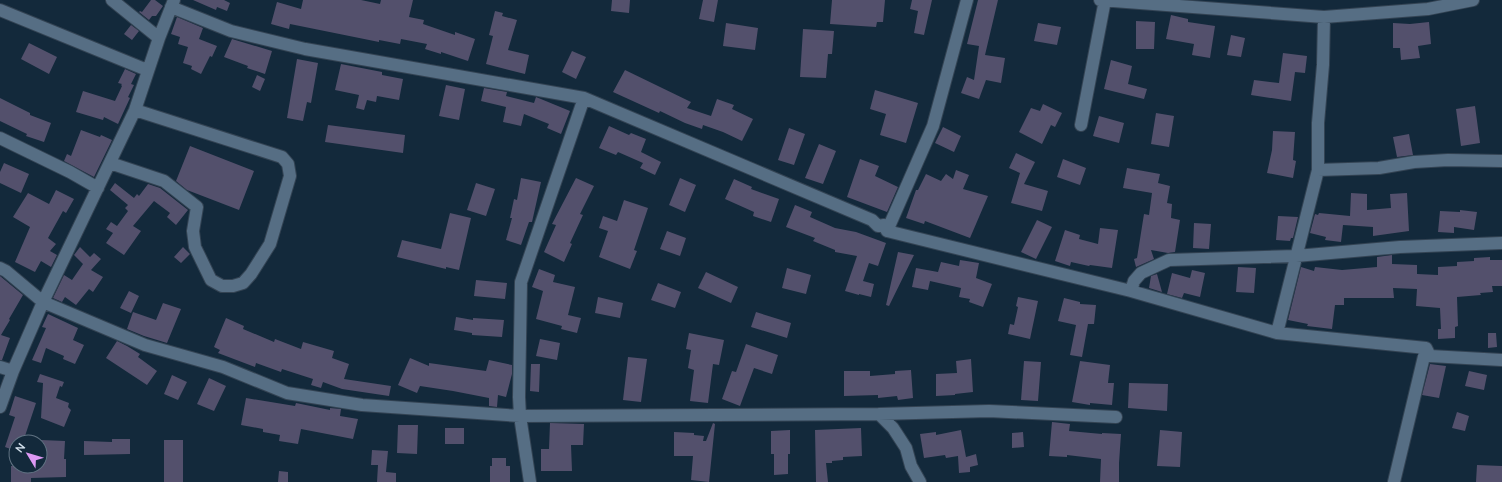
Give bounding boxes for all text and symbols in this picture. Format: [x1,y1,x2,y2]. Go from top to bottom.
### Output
north arrow [8,434,48,474]
text: N [12,440,28,455]

